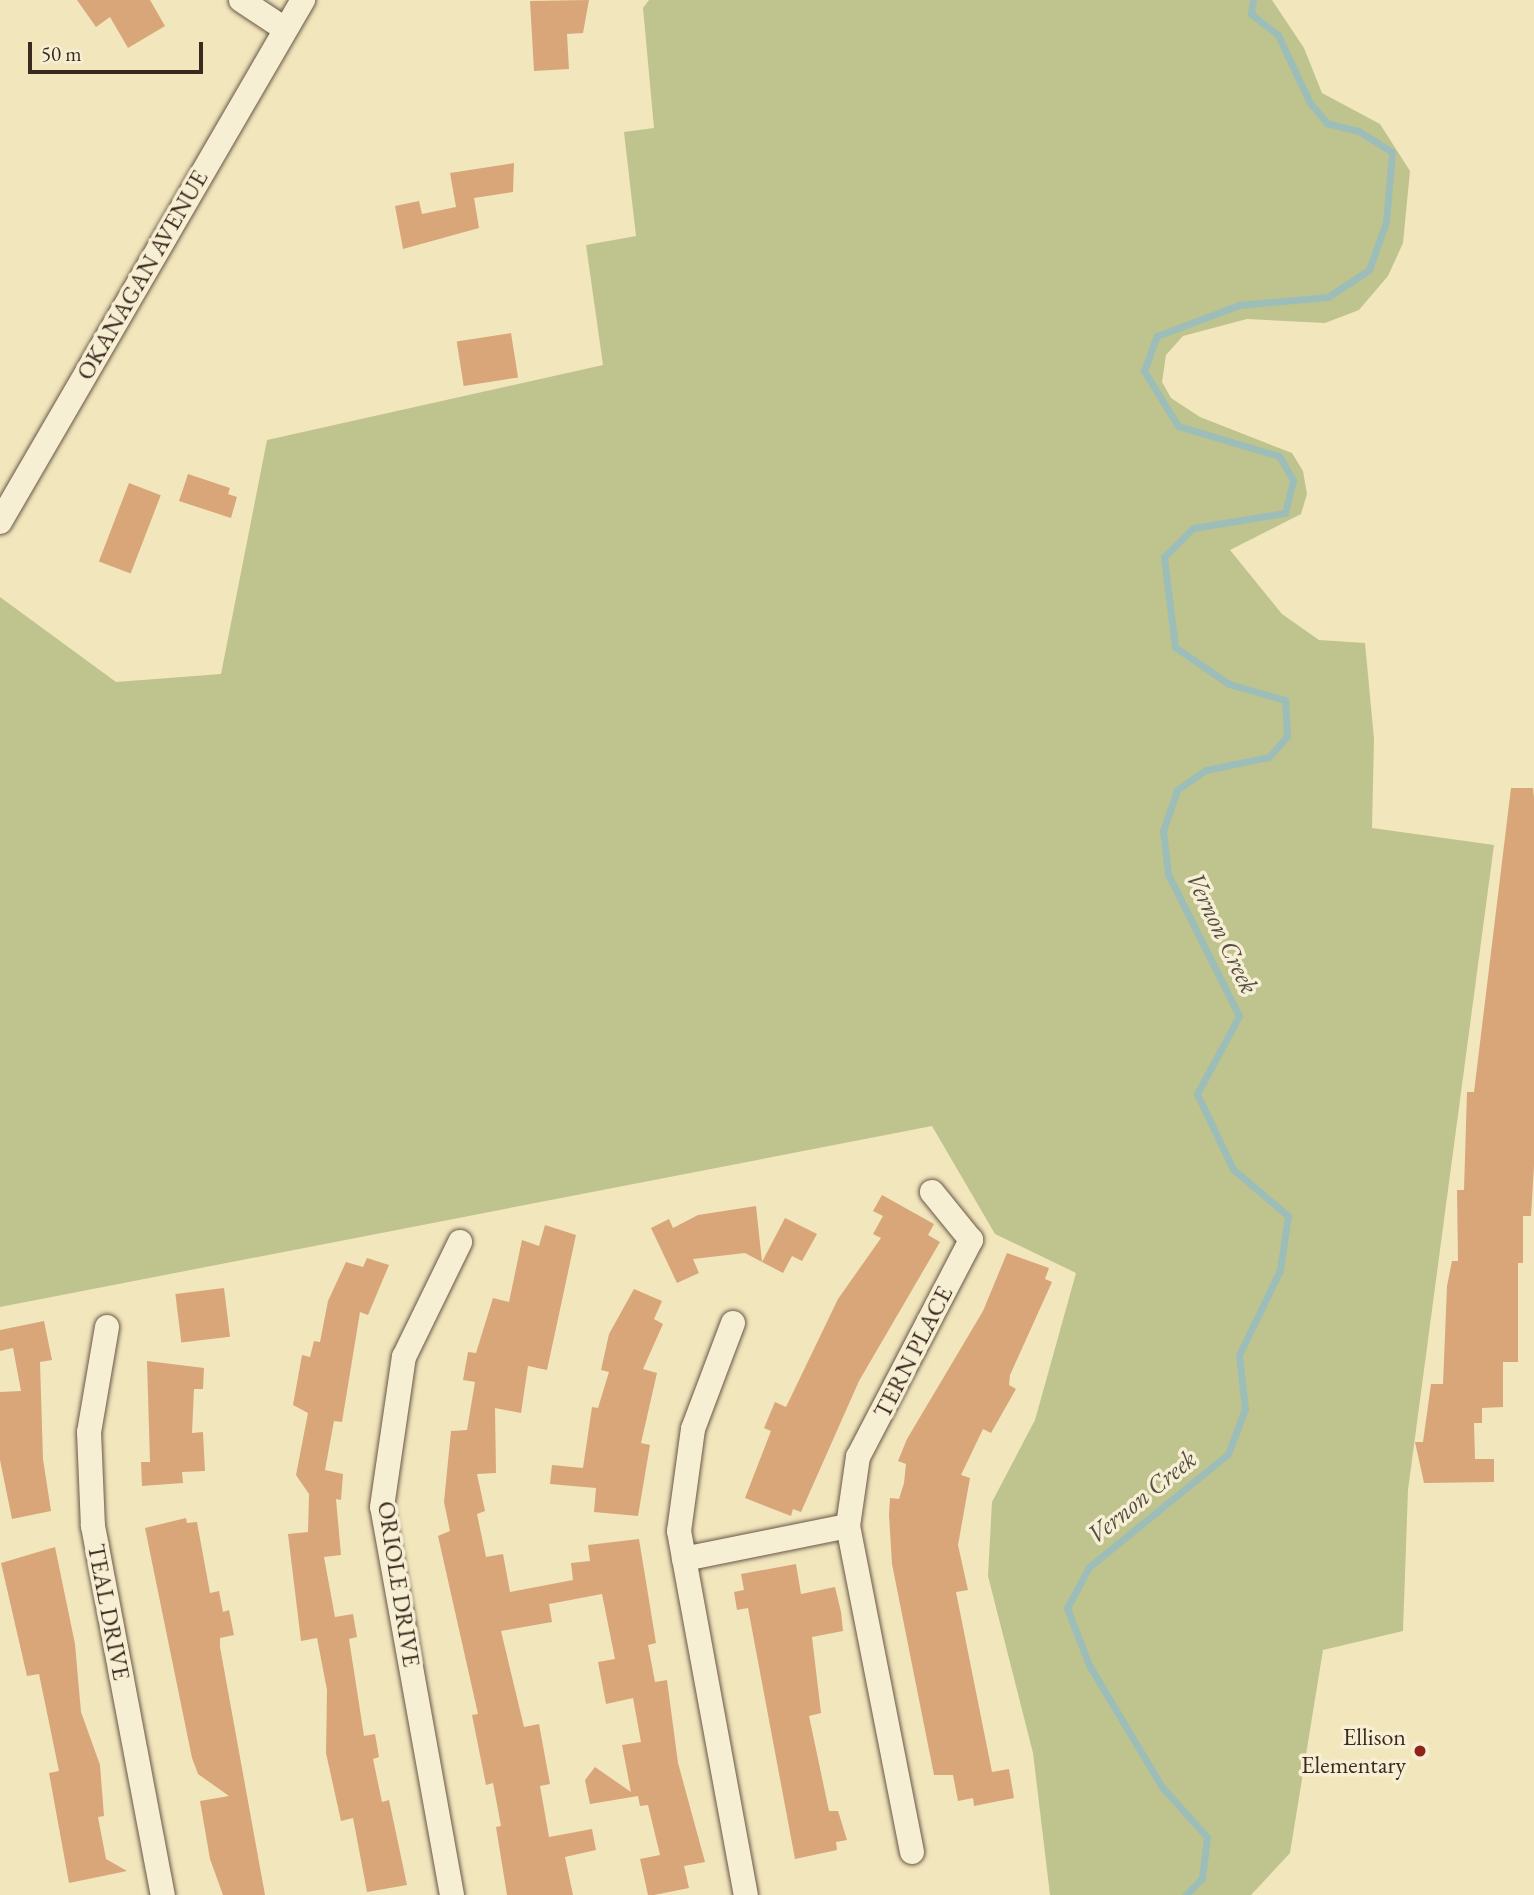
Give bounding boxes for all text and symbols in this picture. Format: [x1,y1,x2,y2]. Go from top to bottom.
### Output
scale bar [32,28,206,72]
text: 50 m [41,40,82,67]
street label: OKANAGAN AVENUE [70,165,214,385]
water label: Vernon Creek [1179,867,1265,999]
street label: TERN PLACE [867,1281,959,1423]
water label: Vernon Creek [1081,1444,1203,1550]
street label: ORIOLE DRIVE [372,1499,426,1669]
street label: TEAL DRIVE [82,1541,136,1683]
place label: Ellison Elementary [1301,1723,1406,1779]
marker: Ellison Elementary [1412,1743,1428,1759]

